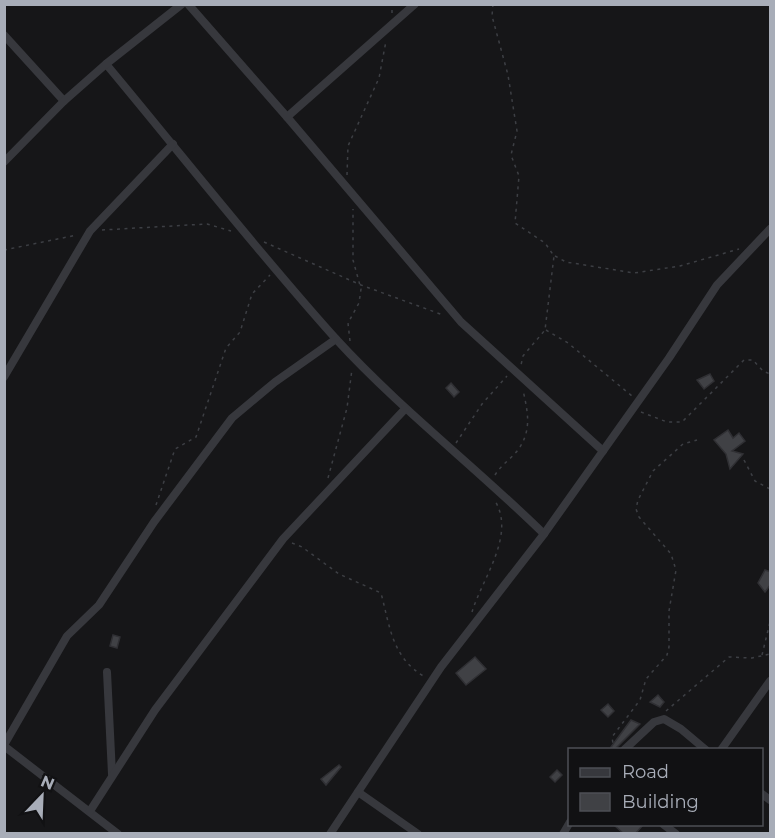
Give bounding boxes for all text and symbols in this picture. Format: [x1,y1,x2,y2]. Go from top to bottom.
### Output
legend [568,748,763,826]
text: Road [622,761,669,783]
north arrow [12,766,72,826]
text: N [38,771,57,794]
text: Building [622,791,699,813]

